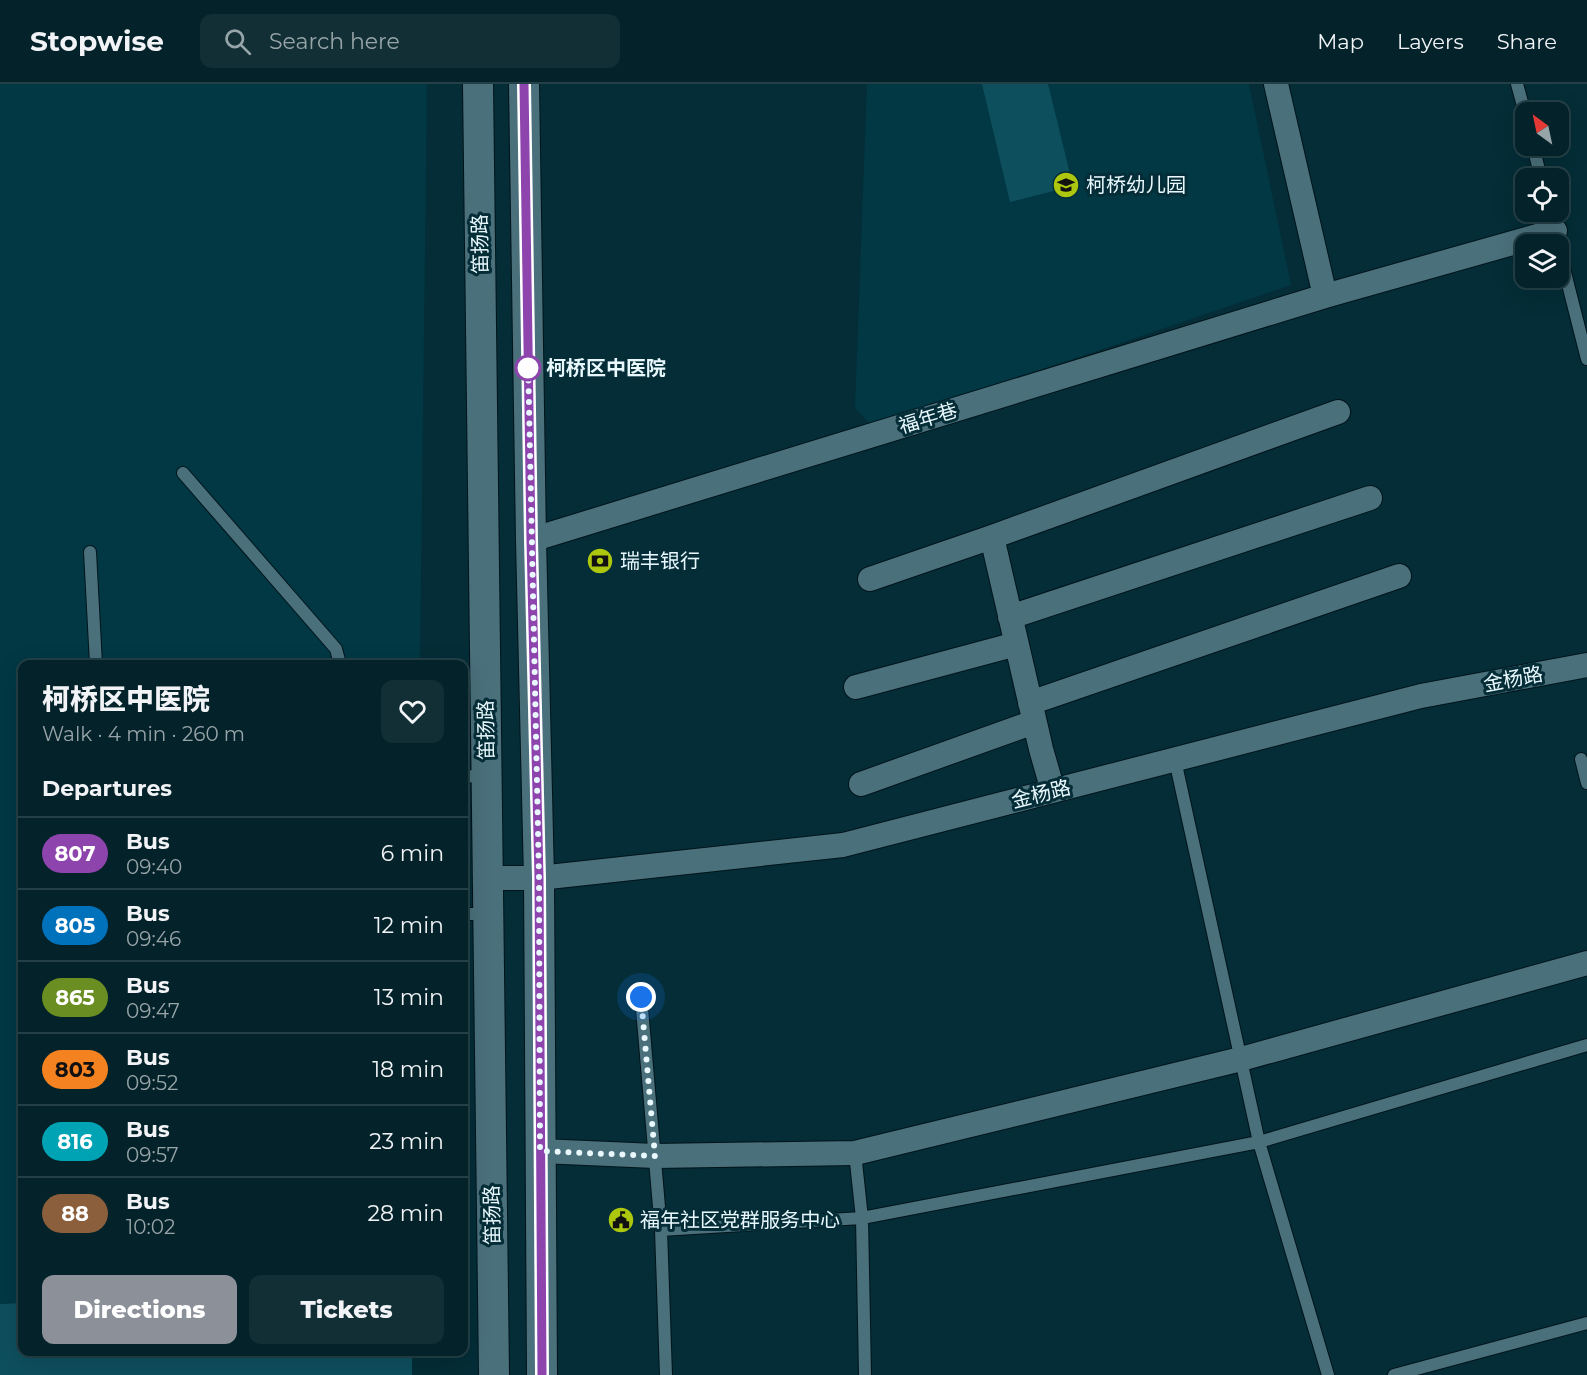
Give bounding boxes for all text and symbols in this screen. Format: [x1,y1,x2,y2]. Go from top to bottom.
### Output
search box [200,14,620,68]
text: Stopwise [30,24,164,58]
icon: search [221,25,254,58]
text: Search here [269,28,400,55]
text: Map [1317,29,1364,54]
text: Layers [1397,29,1464,54]
text: Share [1497,29,1557,54]
north arrow [1515,102,1569,156]
map controls [1515,102,1569,288]
button: locate [1515,168,1569,222]
school or university icon: 柯桥幼儿园 [1051,170,1081,200]
place label: 柯桥幼儿园 [1086,173,1186,197]
street label: 笛扬路 [467,214,493,274]
button: layers [1515,234,1569,288]
marker: 柯桥区中医院 [515,355,541,381]
place label: 柯桥区中医院 [546,356,666,380]
street label: 福年巷 [896,398,960,438]
bank icon: 瑞丰银行 [585,546,615,576]
place label: 瑞丰银行 [620,549,700,573]
street label: 金杨路 [1481,661,1545,697]
button: heart [381,680,444,743]
text: 柯桥区中医院 [42,682,210,716]
street label: 笛扬路 [473,700,499,760]
text: Walk · 4 min · 260 m [42,722,245,746]
text: Departures [42,775,172,802]
street label: 金杨路 [1009,775,1073,813]
text: Bus [126,828,170,855]
text: 6 min [381,840,444,867]
text: 807 [54,841,96,866]
text: 09:40 [126,855,182,879]
text: Bus [126,900,170,927]
text: 12 min [374,912,444,939]
text: 805 [55,913,95,938]
text: 09:46 [126,927,181,951]
text: Bus [126,972,170,999]
your location [626,982,656,1012]
text: 13 min [374,984,444,1011]
text: 865 [55,985,95,1010]
text: 09:47 [126,999,180,1023]
text: Bus [126,1044,170,1071]
text: 18 min [372,1056,444,1083]
text: 803 [55,1057,95,1082]
text: 09:52 [126,1071,178,1095]
text: Bus [126,1116,170,1143]
text: 23 min [369,1128,444,1155]
text: 816 [57,1129,93,1154]
text: 09:57 [126,1143,178,1167]
street label: 笛扬路 [479,1185,505,1245]
text: Bus [126,1188,170,1215]
text: 28 min [368,1200,444,1227]
text: 88 [61,1201,89,1226]
public building icon: 福年社区党群服务中心 [606,1205,636,1235]
place label: 福年社区党群服务中心 [640,1208,840,1232]
text: 10:02 [126,1215,175,1239]
button: Directions [42,1275,237,1344]
button: Tickets [249,1275,444,1344]

